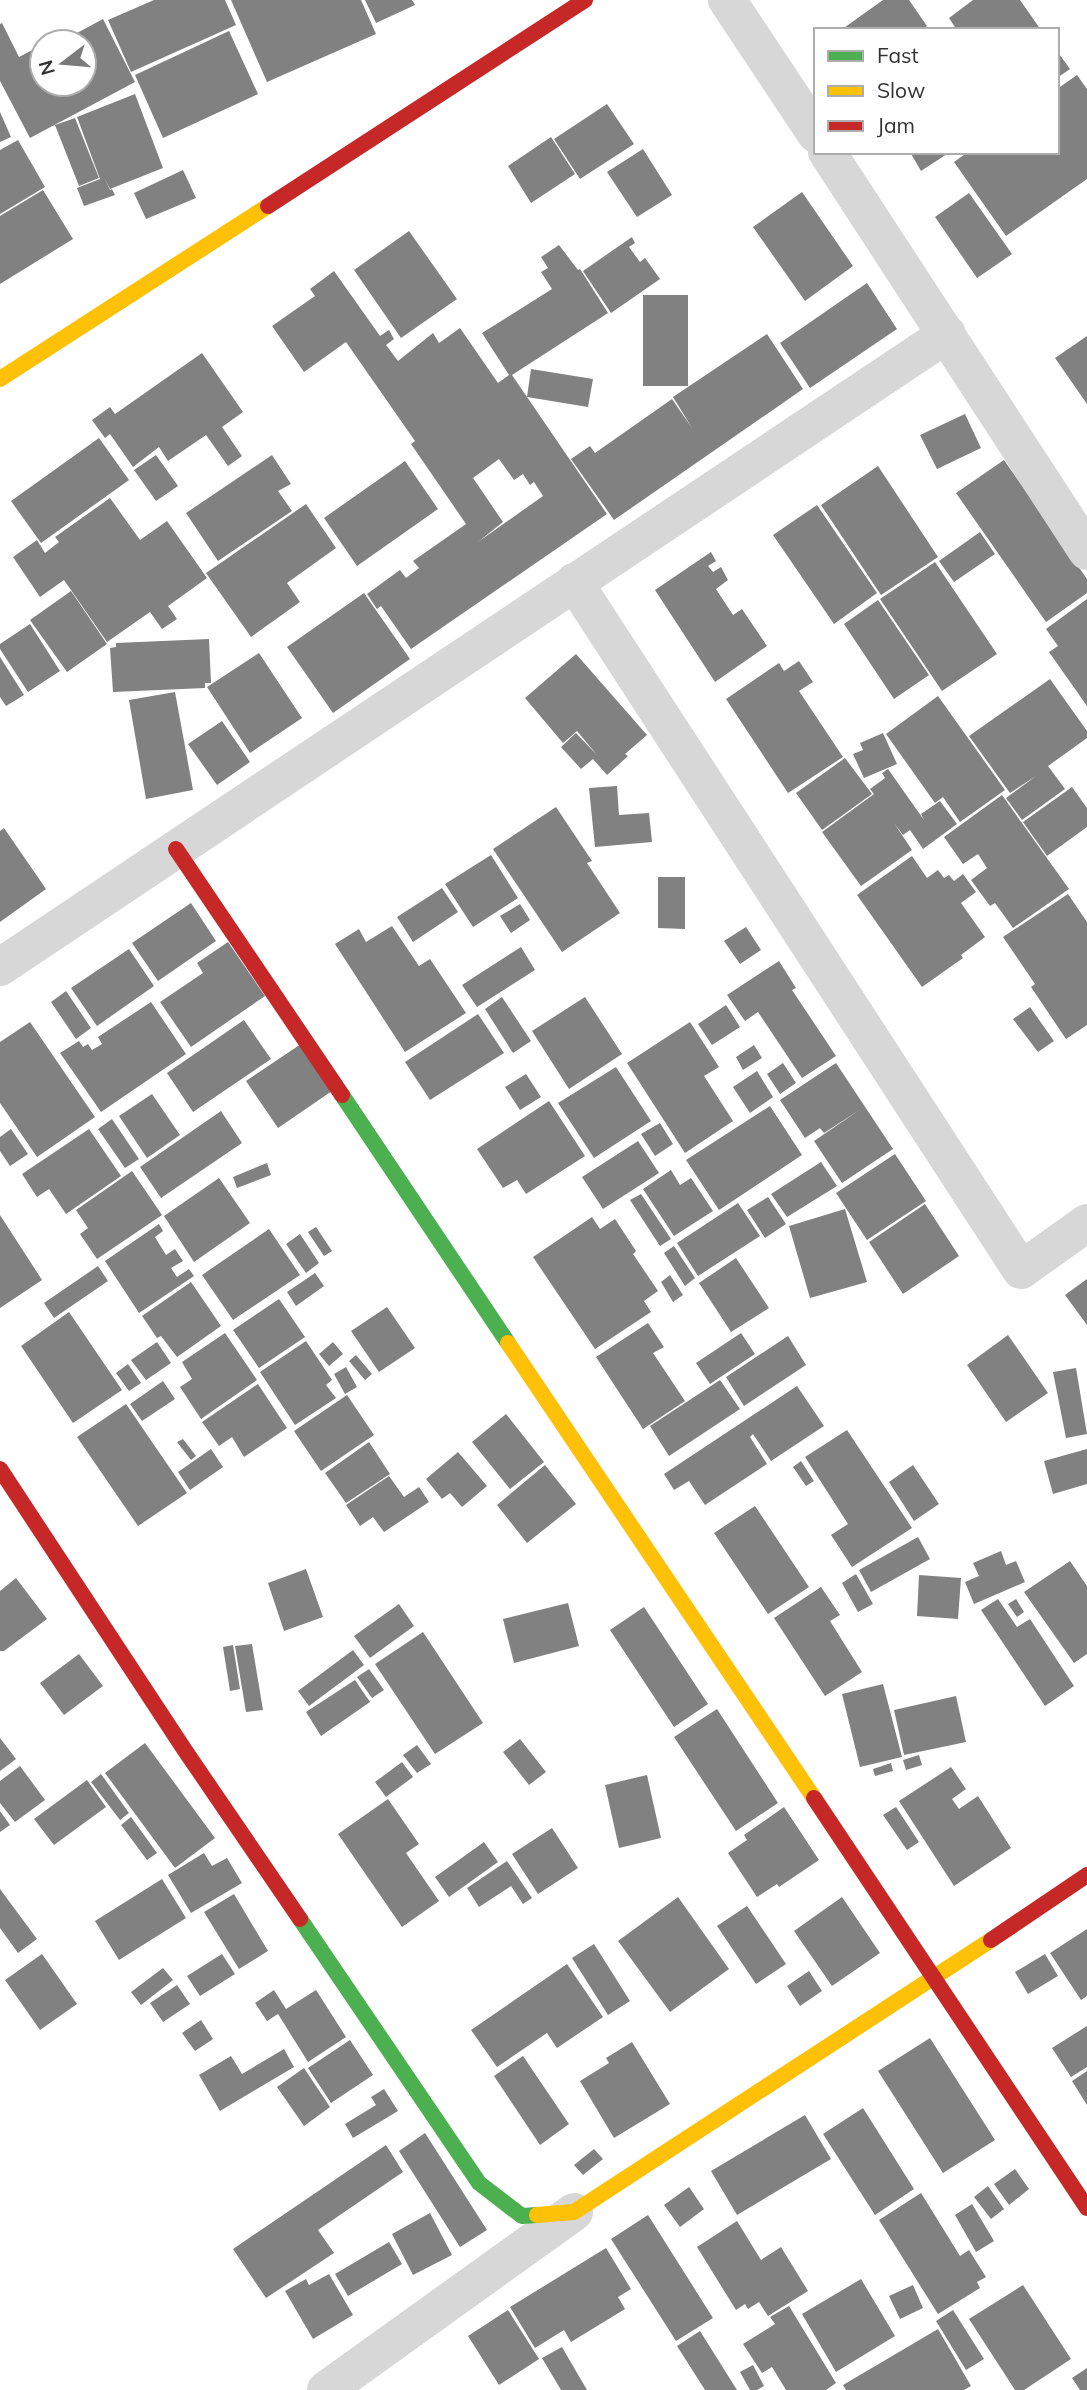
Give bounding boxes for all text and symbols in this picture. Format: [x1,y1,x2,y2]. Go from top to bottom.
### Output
north arrow [28,28,98,98]
legend [814,28,1059,154]
text: Fast [877,42,919,68]
text: N [33,57,60,78]
text: Slow [877,77,925,103]
text: Jam [877,112,915,138]

